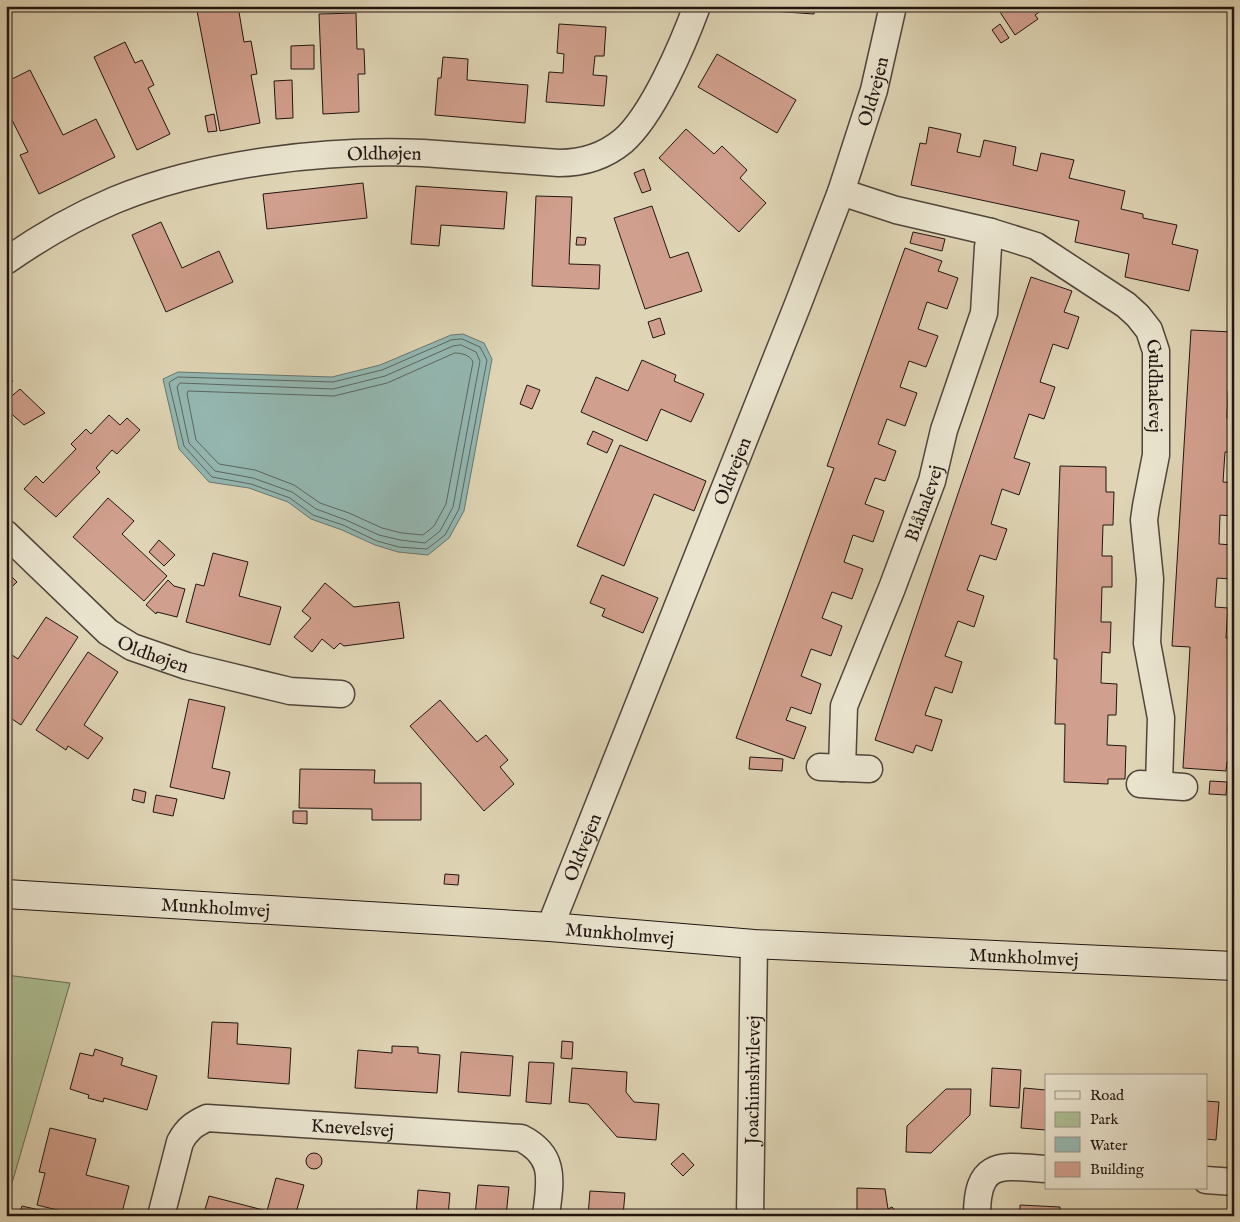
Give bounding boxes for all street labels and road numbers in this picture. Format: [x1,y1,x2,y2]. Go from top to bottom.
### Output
street label: Oldvejen [853,55,895,130]
street label: Oldhøjen [347,142,422,167]
street label: Guldhalevej [1139,336,1166,433]
street label: Oldvejen [709,434,758,509]
street label: Blåhalevej [900,463,949,545]
street label: Oldhøjen [112,631,192,680]
street label: Oldvejen [559,810,608,885]
street label: Munkholmvej [160,893,271,924]
street label: Munkholmvej [564,918,675,951]
street label: Munkholmvej [969,944,1079,973]
street label: Joachimshvilevej [741,1015,767,1147]
street label: Knevelsvej [310,1115,395,1144]

